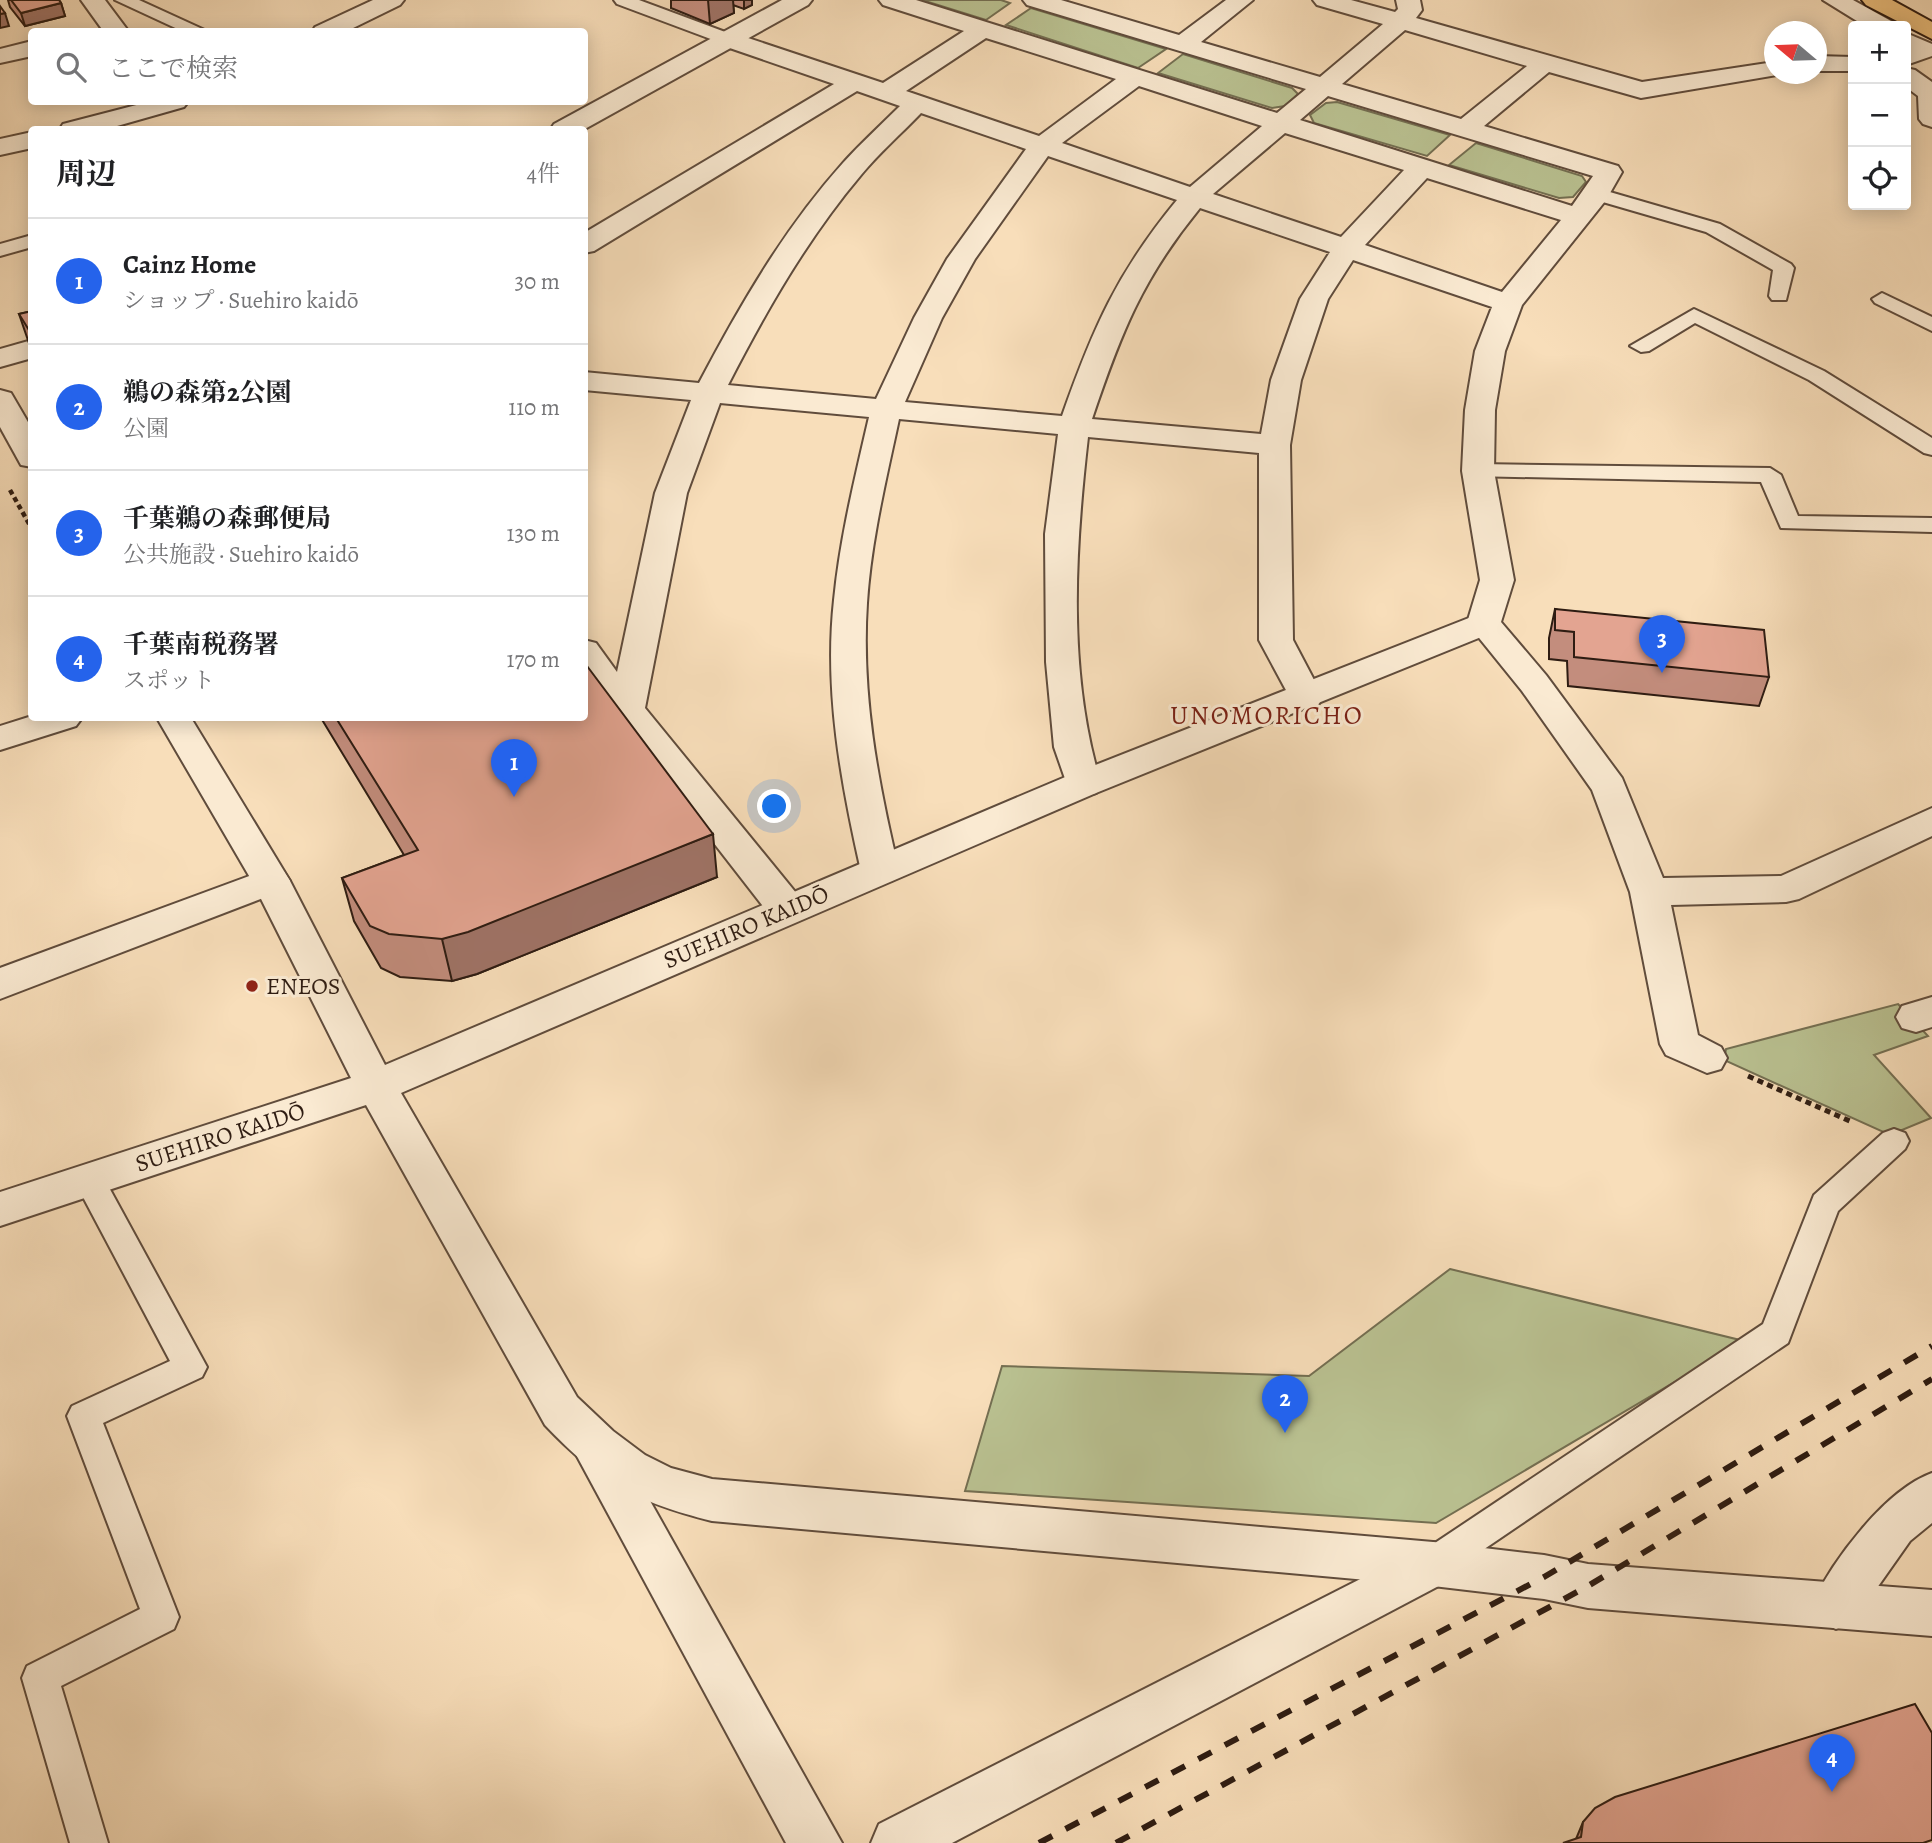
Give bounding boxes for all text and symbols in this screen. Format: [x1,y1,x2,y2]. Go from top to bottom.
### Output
north arrow [1764,21,1827,84]
map controls [1848,21,1911,210]
button: + [1848,21,1911,84]
search box [28,28,588,105]
icon: search [52,48,90,86]
text: ここで検索 [108,51,238,86]
button: − [1848,84,1911,147]
button: locate [1848,147,1911,210]
text: 周辺 [56,154,116,194]
text: 4件 [527,158,560,189]
text: Cainz Home [123,247,256,282]
text: 1 [75,266,83,297]
text: 30 m [514,266,560,297]
text: ショップ · Suehiro kaidō [123,285,358,316]
text: 鵜の森第2公園 [123,375,292,410]
text: 2 [73,392,85,423]
text: 110 m [508,392,560,423]
text: 公園 [123,413,169,444]
text: 千葉鵜の森郵便局 [123,501,331,536]
text: 3 [74,518,84,549]
text: 130 m [507,518,560,549]
text: 公共施設 · Suehiro kaidō [123,539,359,570]
pin: 3 [1639,615,1685,673]
text: 千葉南税務署 [123,627,279,662]
text: 4 [74,644,84,675]
text: 170 m [507,644,560,675]
text: スポット [123,665,215,696]
district label: UNOMORICHO [1170,698,1364,733]
pin: 1 [491,739,537,797]
your location [757,789,791,823]
street label: SUEHIRO KAIDŌ [658,878,834,976]
place label: ENEOS [266,970,340,1002]
marker: ENEOS [244,978,260,994]
street label: SUEHIRO KAIDŌ [131,1094,309,1180]
pin: 2 [1262,1375,1308,1433]
pin: 4 [1809,1734,1855,1792]

